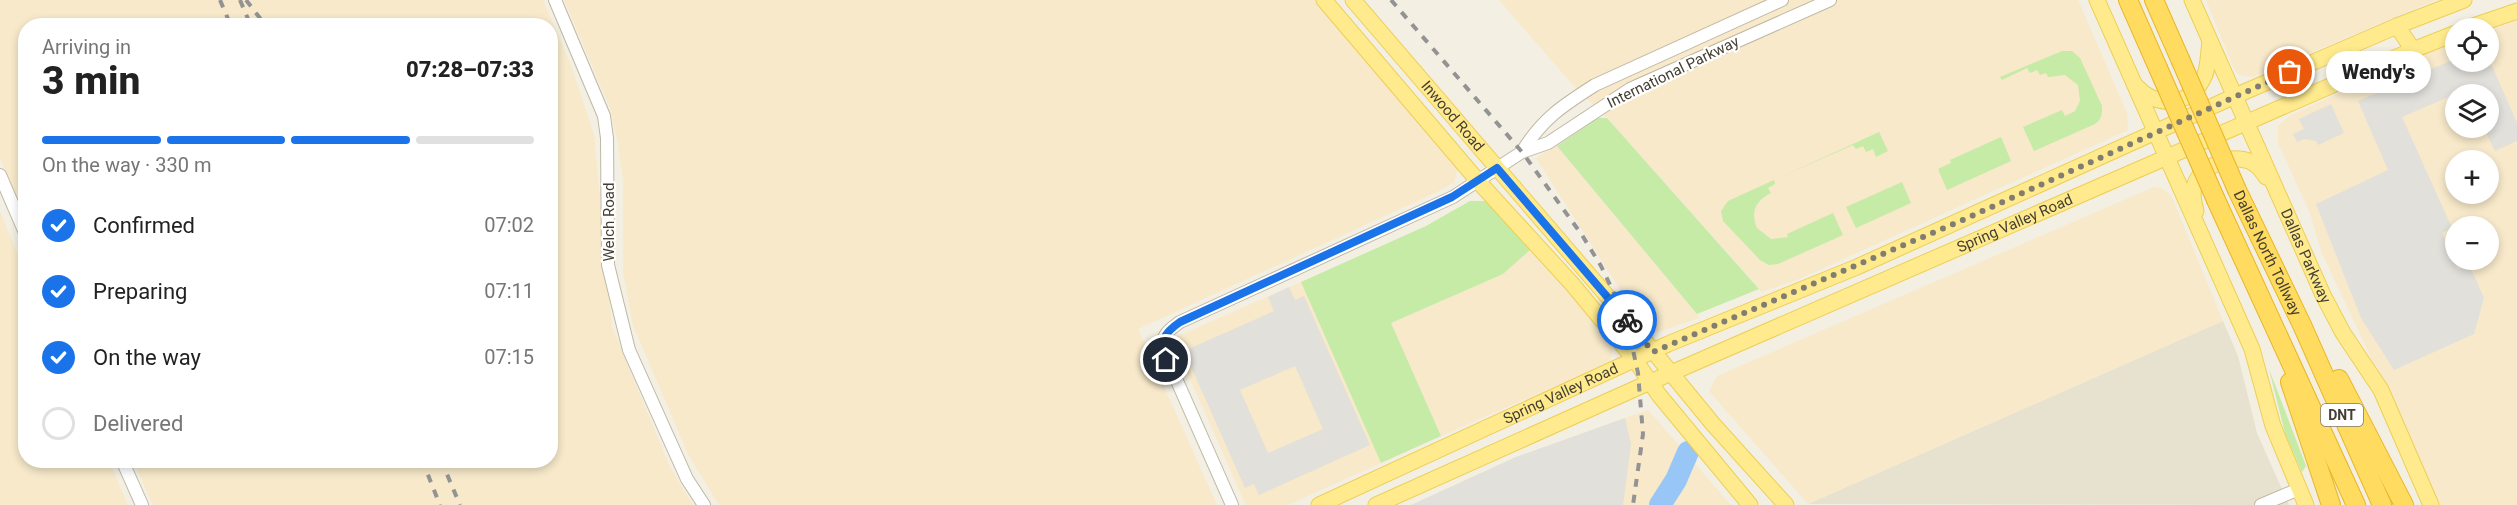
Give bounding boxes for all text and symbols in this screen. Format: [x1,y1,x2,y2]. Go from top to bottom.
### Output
map controls [2445,18,2499,270]
button: locate [2445,18,2499,72]
street label: International Parkway [1604,32,1742,112]
text: Arriving in [42,35,131,59]
pin [2264,46,2315,97]
callout: Wendy's [2326,51,2431,93]
icon: bag [2273,55,2306,88]
text: 07:28–07:33 [406,57,534,82]
text: 3 min [42,58,140,104]
text: Wendy's [2342,60,2415,84]
street label: Inwood Road [1417,77,1488,155]
button: layers [2445,84,2499,138]
button: + [2445,150,2499,204]
text: On the way · 330 m [42,153,211,177]
street label: Welch Road [600,183,618,261]
street label: Dallas North Tollway [2230,187,2305,319]
street label: Spring Valley Road [1954,190,2075,257]
street label: Dallas Parkway [2277,206,2335,306]
icon: check [42,209,75,242]
text: Confirmed [93,213,195,238]
text: 07:02 [484,213,534,237]
button: − [2445,216,2499,270]
icon: check [42,275,75,308]
text: Preparing [93,279,187,304]
text: 07:11 [484,279,534,303]
courier [1597,290,1657,350]
icon: bike [1611,304,1644,337]
pin [1140,334,1191,385]
icon: check [42,341,75,374]
icon: home [1149,343,1182,376]
text: On the way [93,345,201,370]
text: 07:15 [484,345,534,369]
street label: Spring Valley Road [1500,359,1621,428]
road number: DNT [2321,404,2363,426]
text: Delivered [93,411,183,436]

